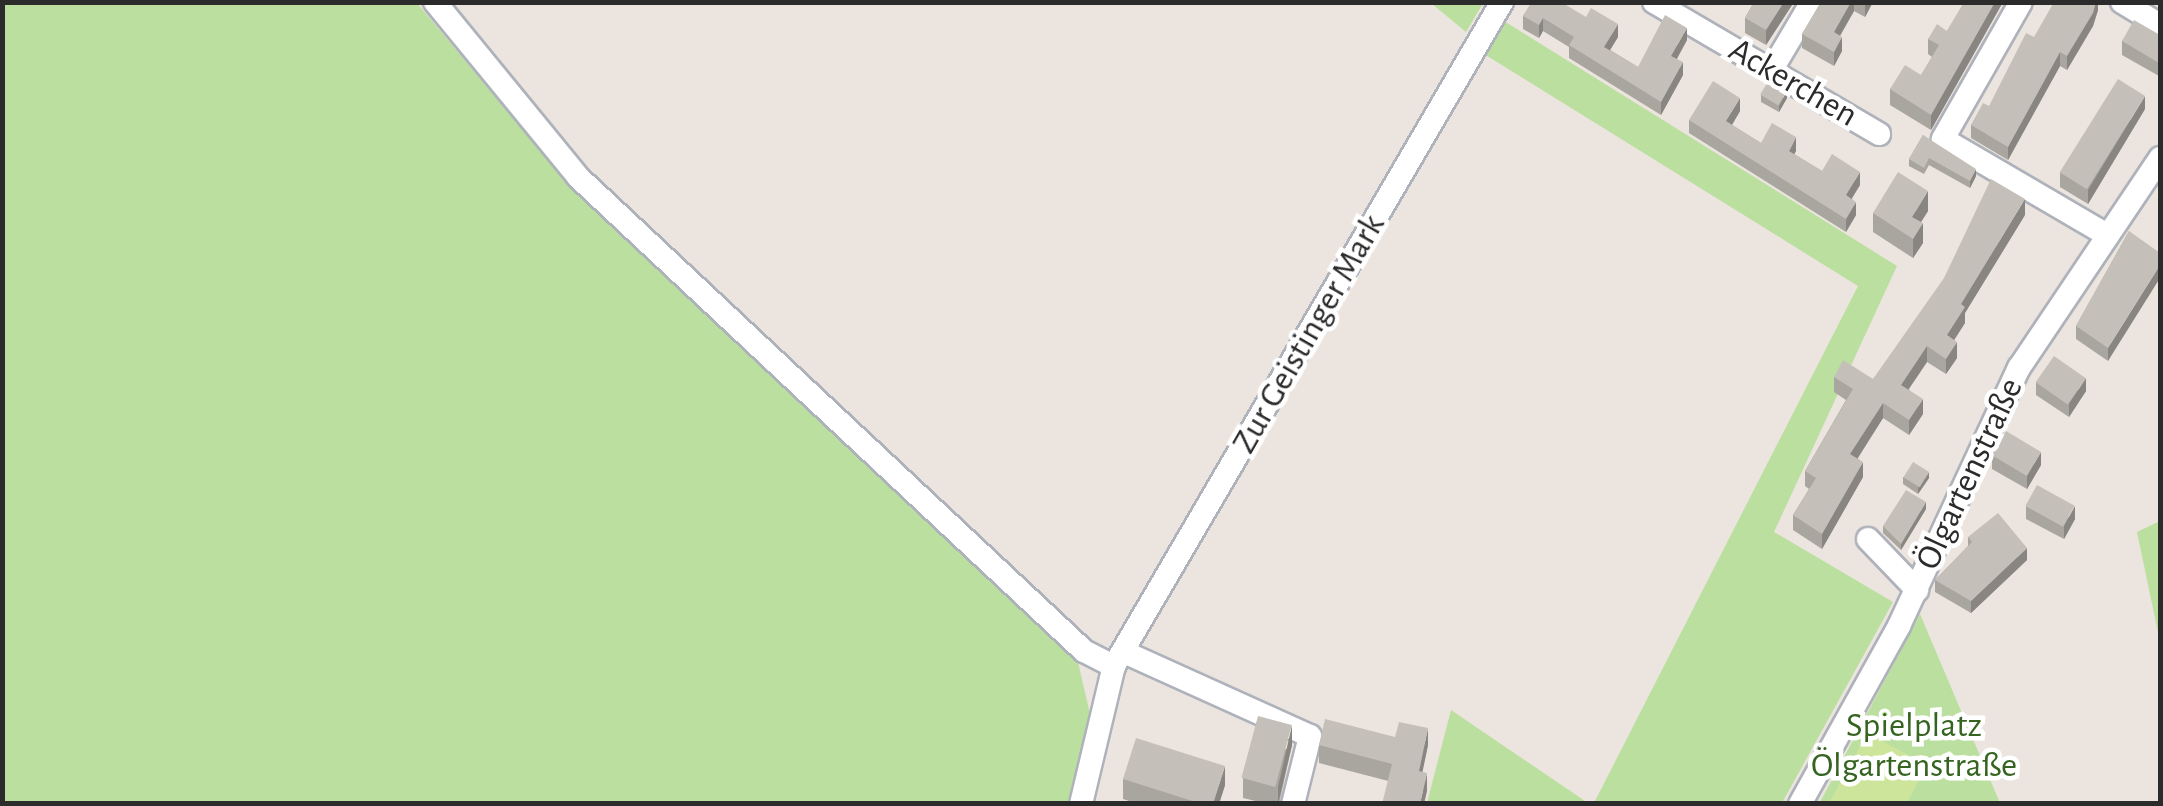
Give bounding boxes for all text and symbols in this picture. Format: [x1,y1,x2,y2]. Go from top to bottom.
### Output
street label: Ackerchen [1721,29,1865,137]
street label: Zur Geistinger Mark [1224,207,1394,461]
street label: Ölgartenstraße [1907,372,2033,576]
park label: Spielplatz Ölgartenstraße [1811,705,2017,787]

